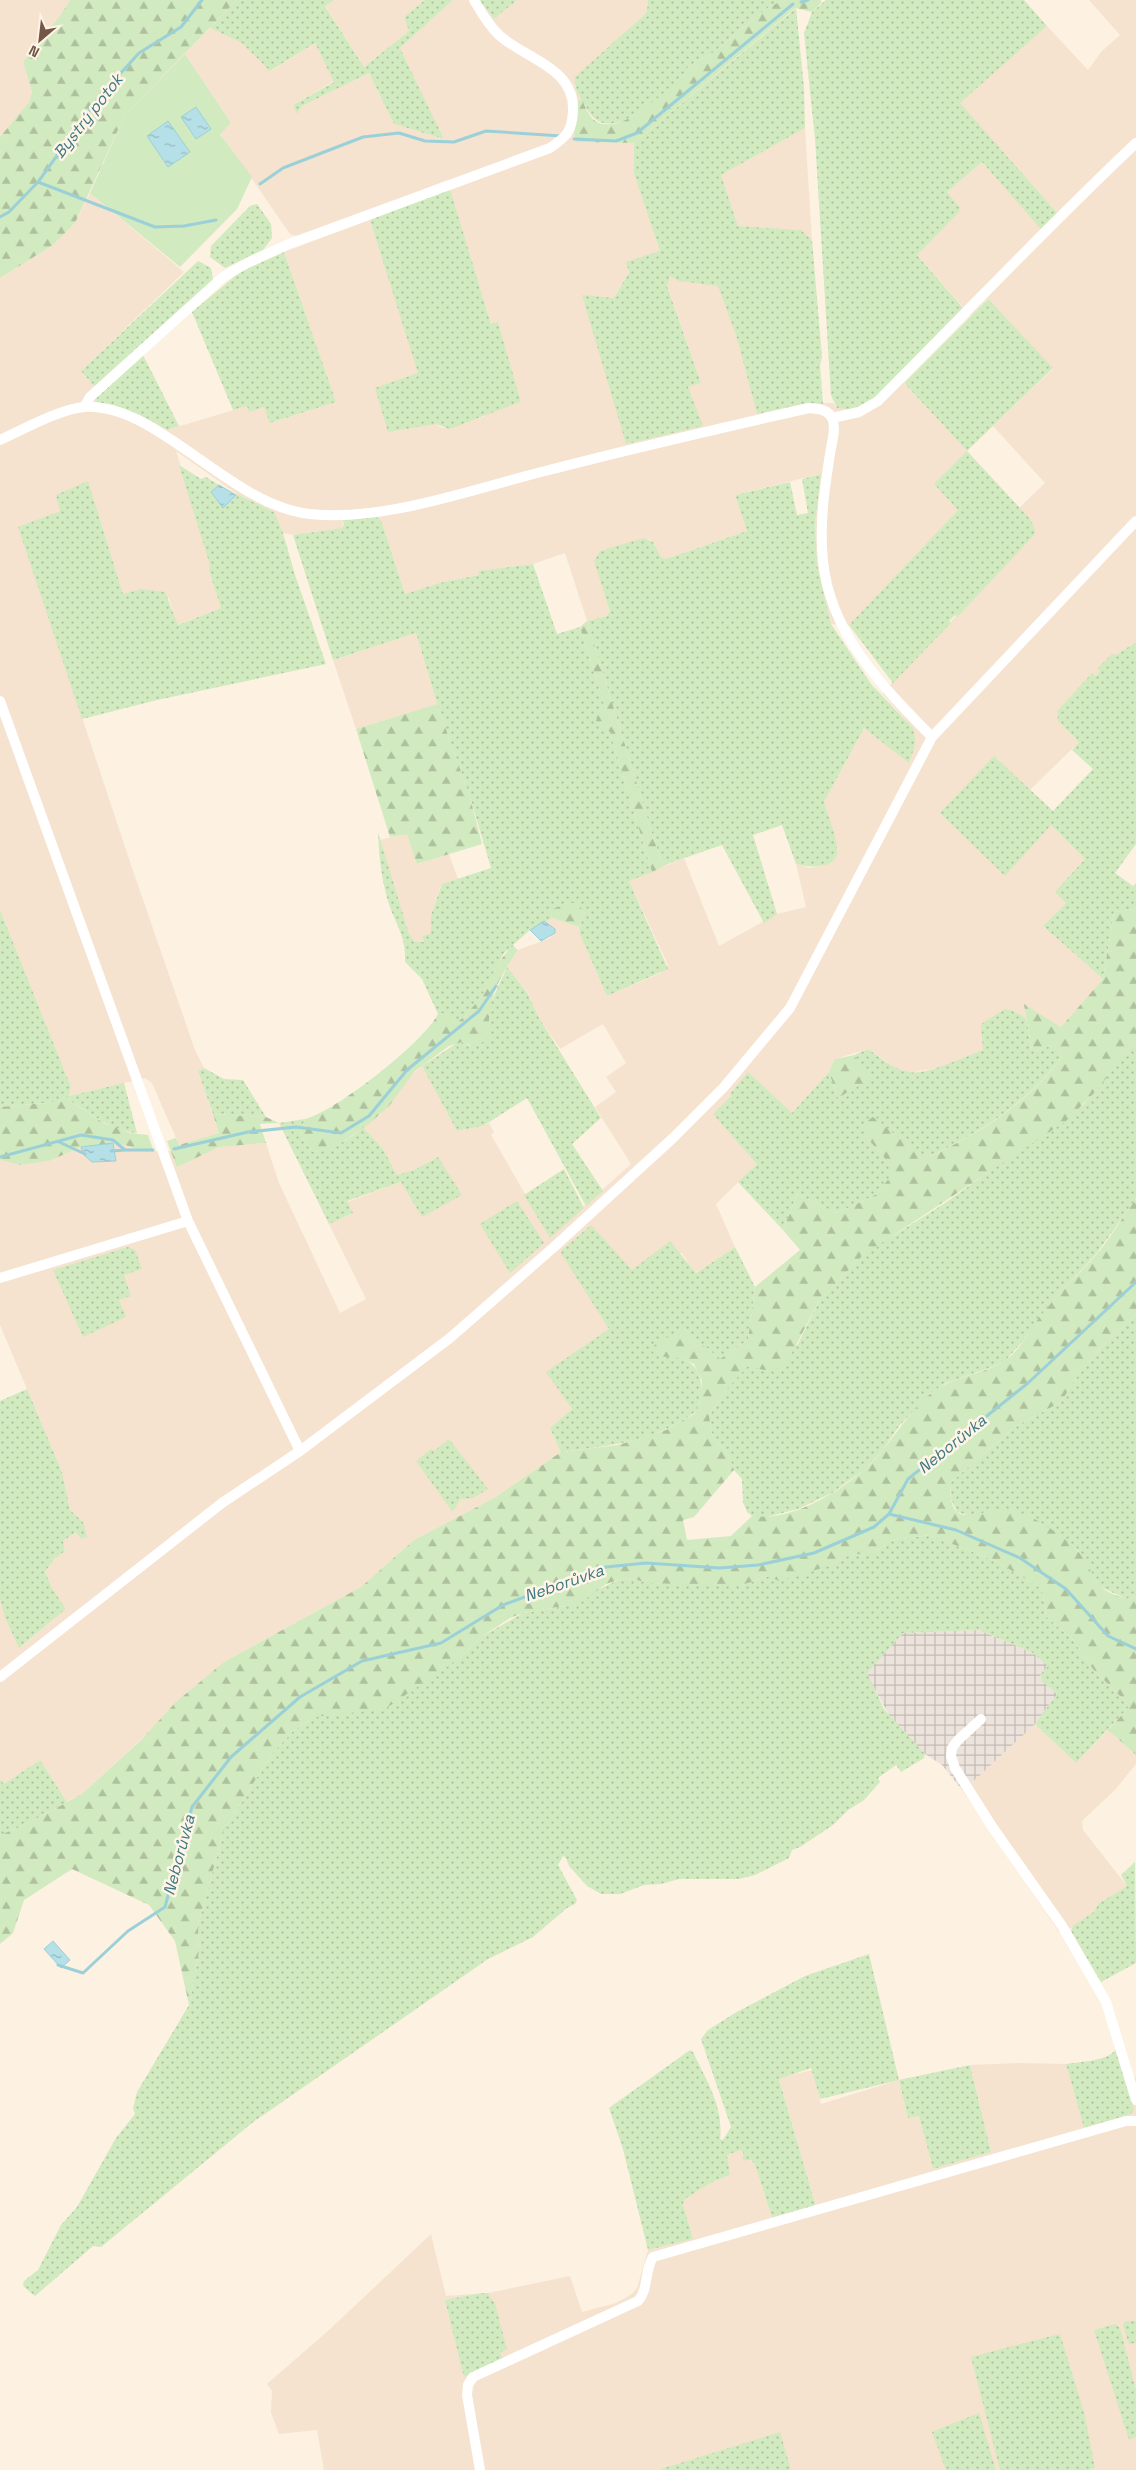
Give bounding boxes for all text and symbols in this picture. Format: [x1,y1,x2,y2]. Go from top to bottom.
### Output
north arrow [15,15,65,65]
text: N [26,41,42,62]
water label: Bystrý potok [49,68,129,162]
water label: Neborůvka [913,1409,991,1478]
water label: Neborůvka [522,1559,607,1606]
water label: Neborůvka [158,1812,200,1898]

